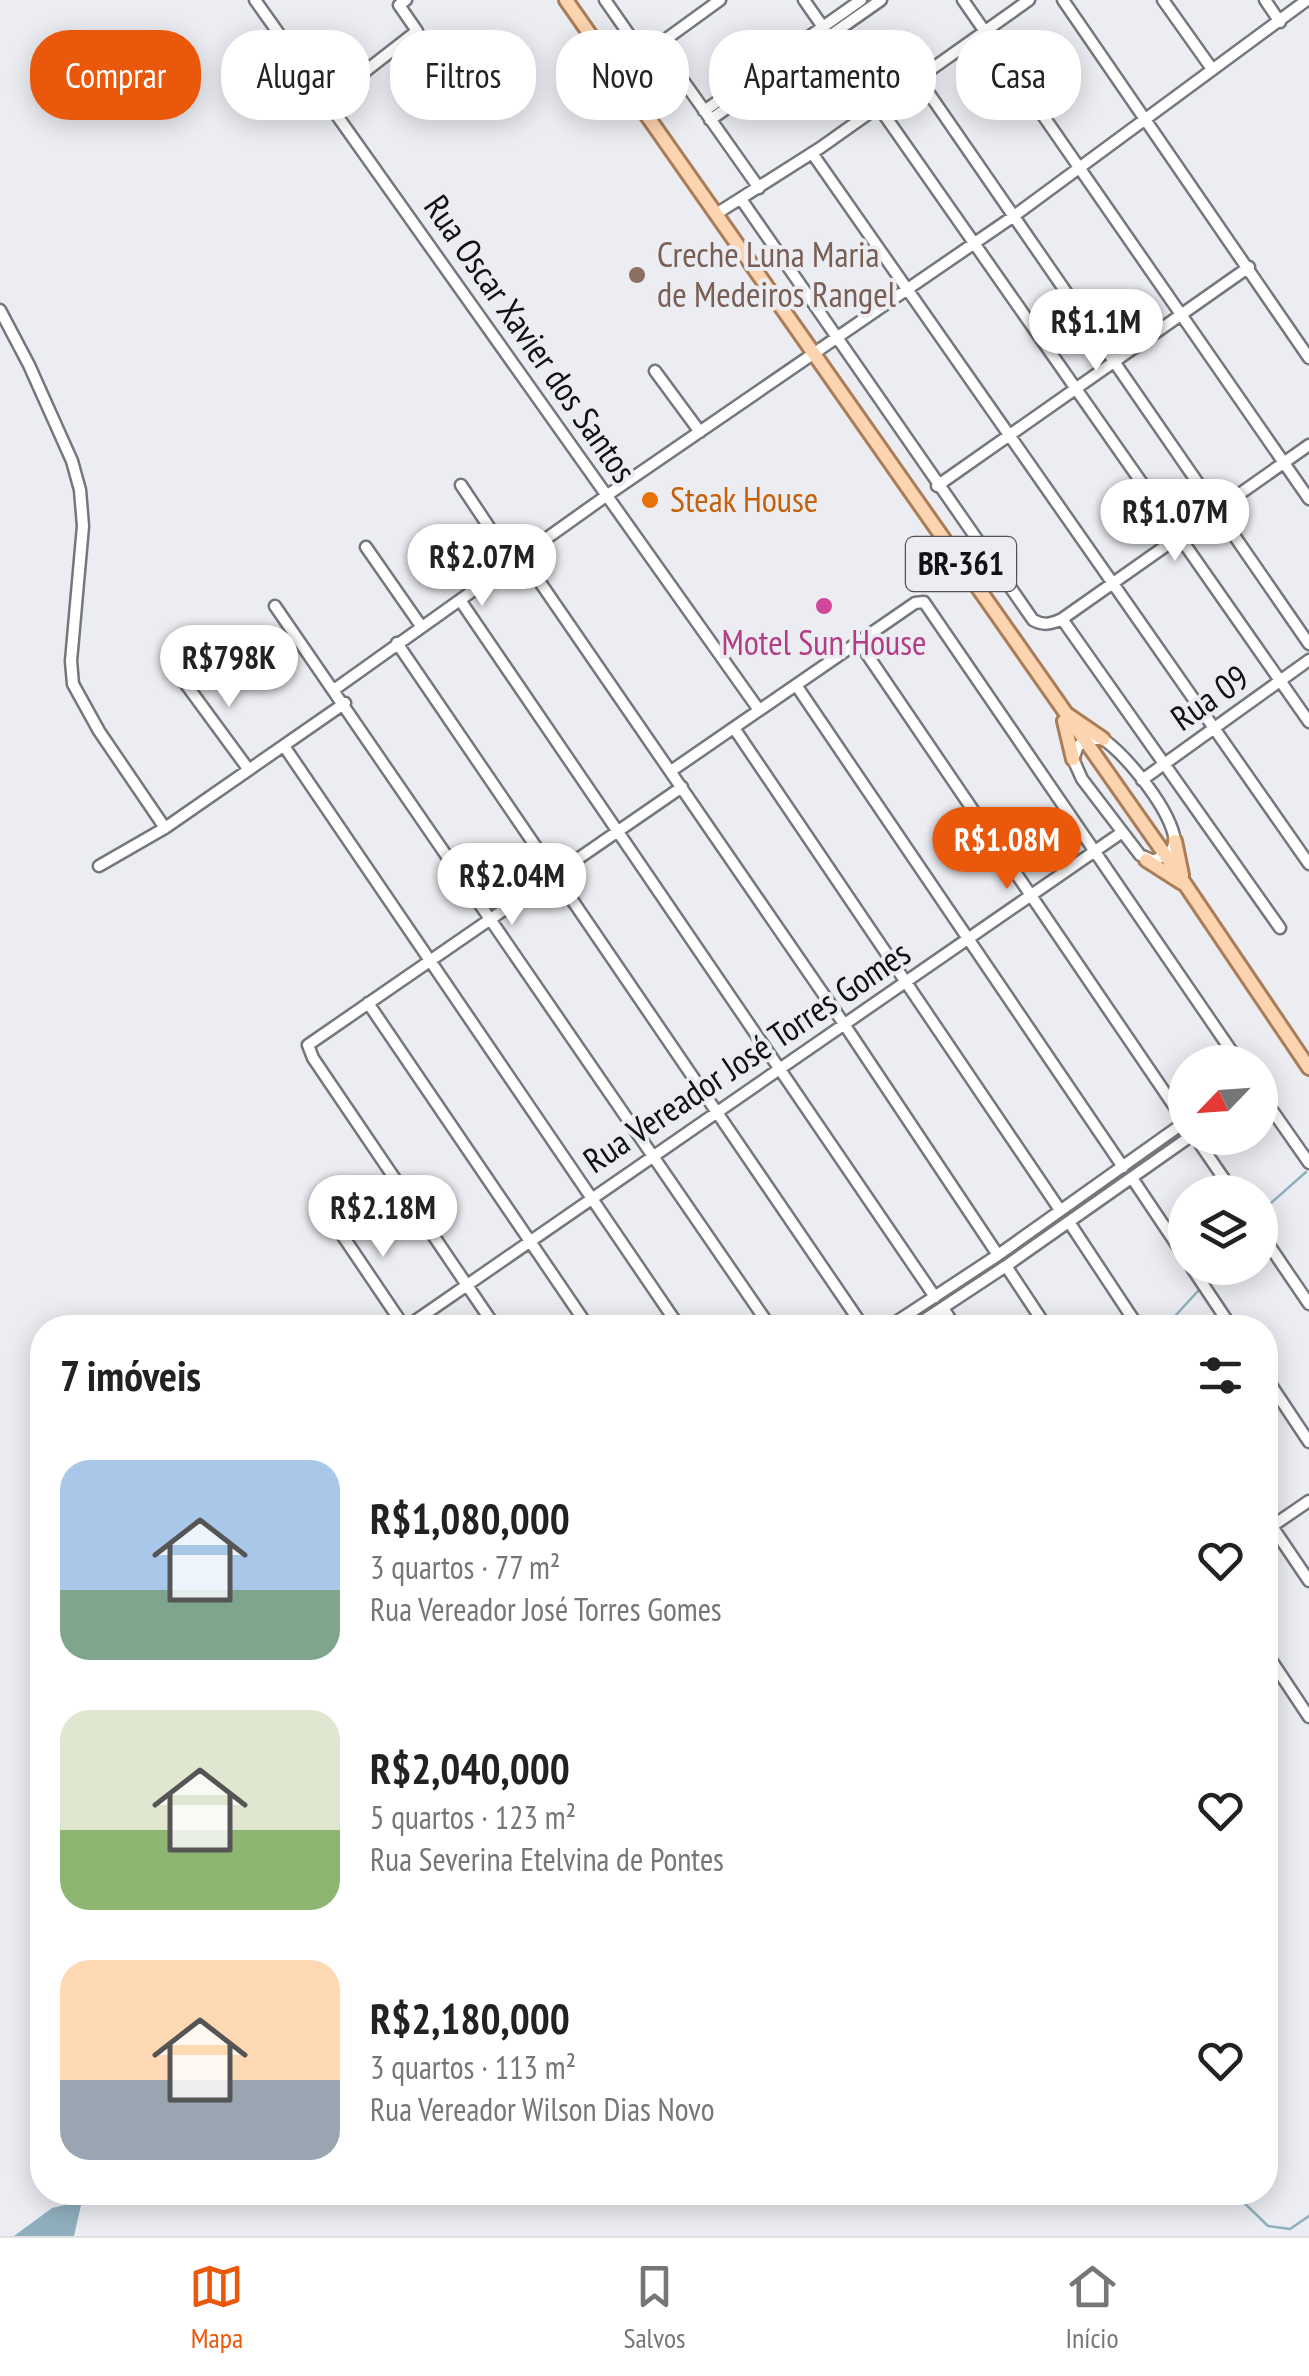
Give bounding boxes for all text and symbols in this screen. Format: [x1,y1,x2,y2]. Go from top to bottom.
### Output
chip: Comprar [30,30,201,120]
chip: Alugar [221,30,370,120]
chip: Filtros [390,30,536,120]
chip: Novo [556,30,689,120]
chip: Apartamento [709,30,936,120]
chip: Casa [956,30,1081,120]
street label: Rua Oscar Xavier dos Santos [414,186,647,491]
place label: Creche Luna Maria de Medeiros Rangel [657,231,896,317]
marker: Creche Luna Maria de Medeiros Rangel [626,264,648,286]
pin: R$1.1M [1015,289,1177,374]
text: R$1.1M [1051,300,1141,342]
place label: Steak House [670,476,818,522]
pin: R$1.07M [1083,479,1267,564]
marker: Steak House [639,489,661,511]
text: R$1.07M [1122,490,1228,532]
pin: R$2.07M [390,524,574,609]
text: R$2.07M [429,535,535,577]
road number: BR-361 [906,537,1016,591]
marker: Motel Sun House [813,595,835,617]
place label: Motel Sun House [721,619,927,665]
pin: R$798K [148,625,310,710]
text: R$798K [182,636,276,678]
street label: Rua 09 [1161,654,1257,740]
pin: R$1.08M [915,807,1099,892]
text: R$1.08M [954,818,1060,860]
pin: R$2.04M [420,843,604,928]
text: R$2.04M [459,854,565,896]
street label: Rua Vereador José Torres Gomes [574,930,919,1183]
north arrow [1168,1045,1278,1155]
map controls [1168,1045,1278,1285]
pin: R$2.18M [291,1175,475,1260]
button: layers [1168,1175,1278,1285]
text: R$2.18M [330,1186,436,1228]
text: 7 imóveis [60,1348,201,1403]
icon: filters [1193,1348,1248,1403]
text: R$1,080,000 [370,1491,570,1546]
icon: home [140,1500,260,1620]
icon: heart [1193,1533,1248,1588]
text: 3 quartos · 77 m² [370,1546,560,1588]
text: Rua Vereador José Torres Gomes [370,1588,722,1630]
text: R$2,040,000 [370,1741,570,1796]
icon: home [140,1750,260,1870]
icon: heart [1193,1783,1248,1838]
text: 5 quartos · 123 m² [370,1796,576,1838]
text: Rua Severina Etelvina de Pontes [370,1838,724,1880]
text: R$2,180,000 [370,1991,570,2046]
icon: home [140,2000,260,2120]
icon: heart [1193,2033,1248,2088]
text: 3 quartos · 113 m² [370,2046,576,2088]
text: Rua Vereador Wilson Dias Novo [370,2088,715,2130]
tab: Mapa [189,2259,244,2356]
tab: Salvos [623,2259,686,2356]
tab: Início [1065,2259,1120,2356]

